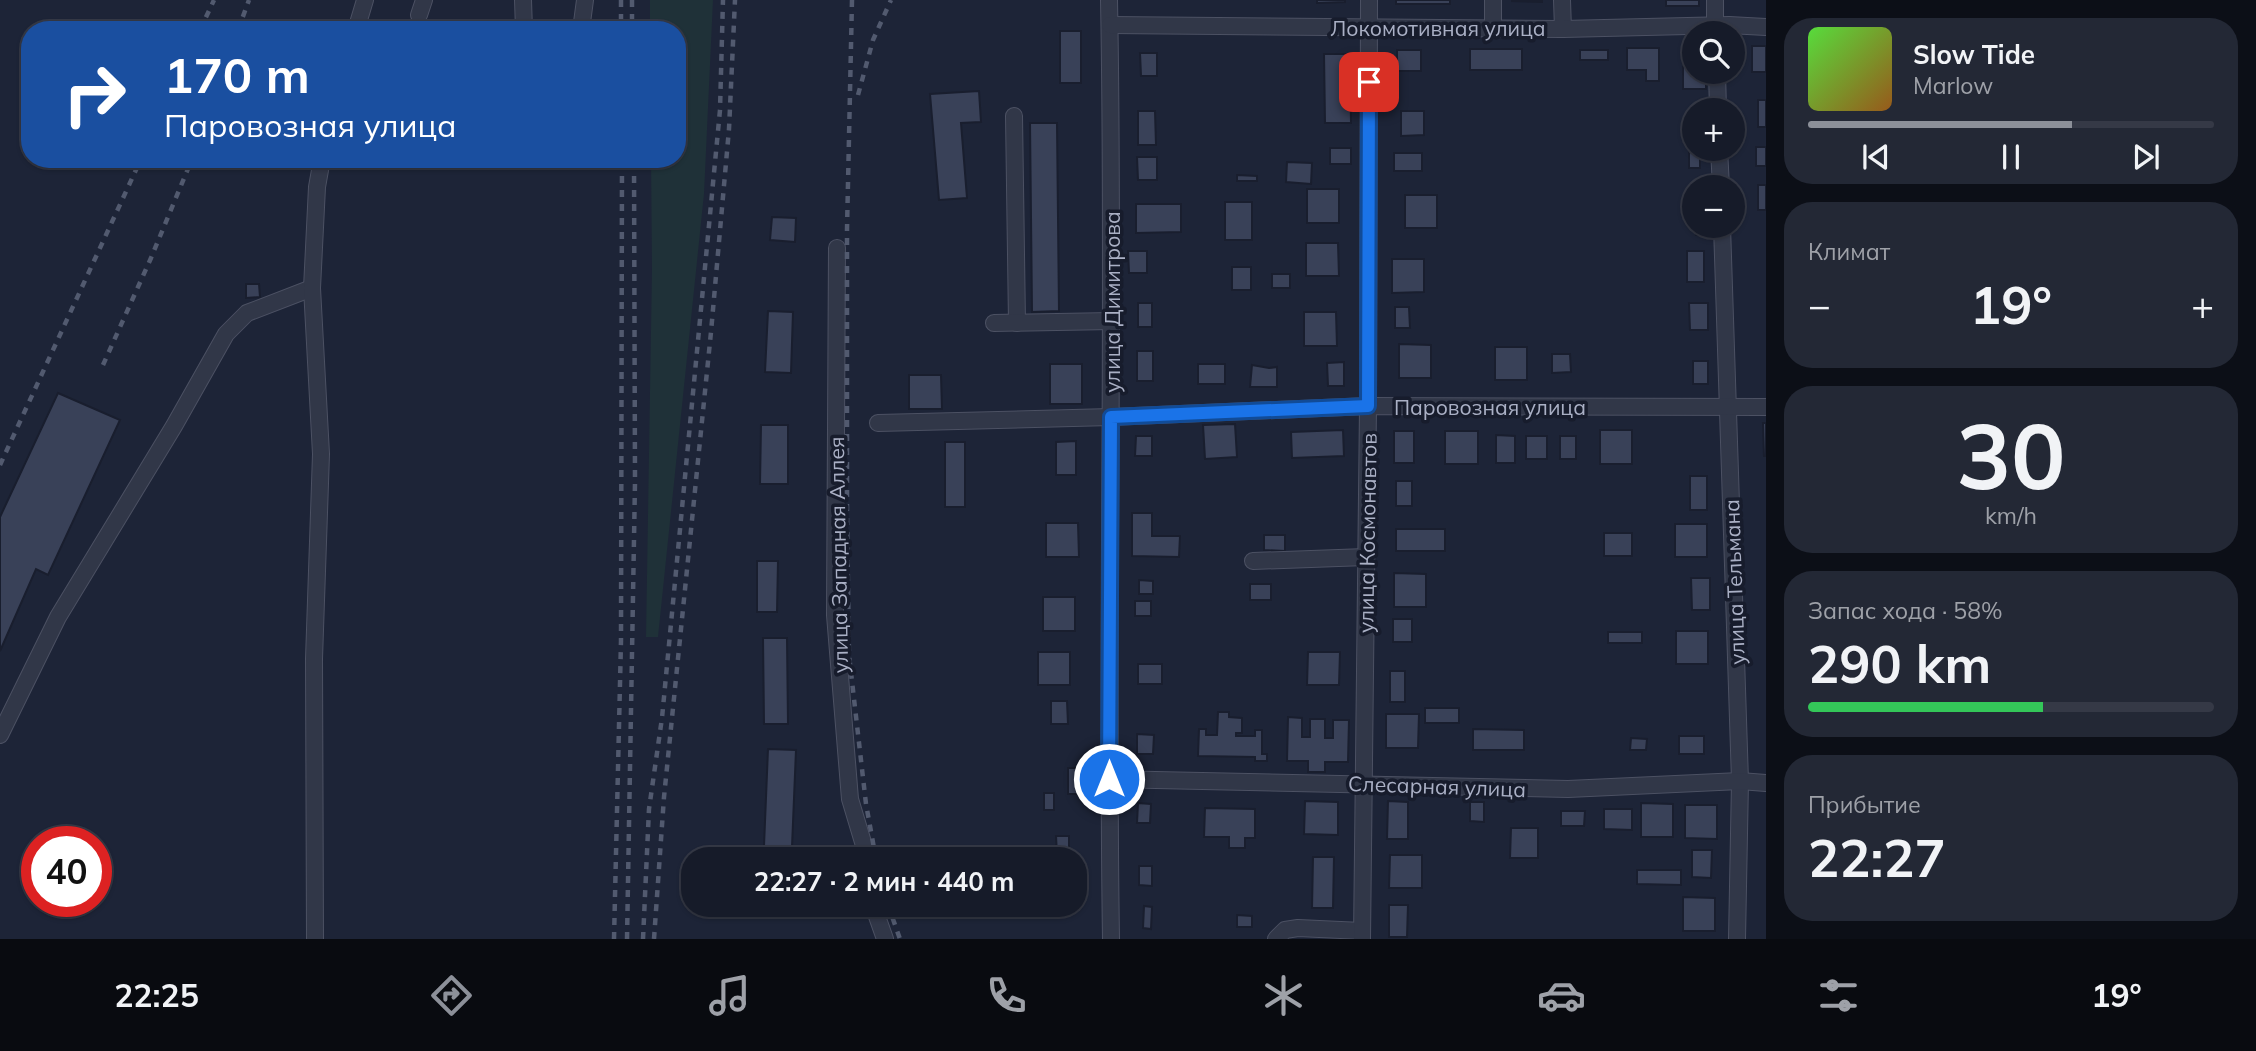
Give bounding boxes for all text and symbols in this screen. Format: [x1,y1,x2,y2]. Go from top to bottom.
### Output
street label: Локомотивная улица [1330,15,1546,41]
map controls [1682,21,1745,238]
button: search [1682,21,1745,84]
text: Slow Tide [1913,38,2035,71]
text: 170 m [164,44,310,105]
icon: right [49,49,140,140]
pin [1339,52,1399,112]
icon: arrive [1350,63,1388,101]
text: Marlow [1913,71,1993,100]
button: + [1682,98,1745,161]
text: Паровозная улица [164,105,457,145]
icon: previous [1857,138,1895,176]
icon: pause [1992,138,2030,176]
icon: next [2127,138,2165,176]
button: − [1682,175,1745,238]
street label: улица Димитрова [1099,211,1125,393]
text: Климат [1808,237,1890,266]
text: 19° [1970,272,2052,337]
text: − [1808,281,1831,329]
text: + [2191,281,2214,329]
street label: Паровозная улица [1394,394,1586,420]
text: 30 [1956,398,2066,512]
street label: улица Космонавтов [1352,433,1382,633]
street label: улица Западная Аллея [823,436,853,674]
street label: улица Тельмана [1718,499,1750,665]
text: km/h [1985,501,2037,530]
text: Запас хода · 58% [1808,596,2003,625]
text: 290 km [1808,631,1991,696]
position arrow [1072,742,1146,816]
street label: Слесарная улица [1348,770,1526,802]
text: Прибытие [1808,790,1921,819]
text: 22:27 [1808,825,1946,890]
speed limit sign: 40 [21,826,112,917]
text: 22:27 · 2 мин · 440 m [754,865,1014,898]
icon: directions [427,971,476,1020]
icon: music [705,971,754,1020]
icon: phone [982,971,1031,1020]
icon: climate [1259,971,1308,1020]
icon: car [1537,971,1586,1020]
icon: filters [1814,971,1863,1020]
text: 22:25 [114,975,199,1015]
text: 19° [2091,975,2142,1015]

